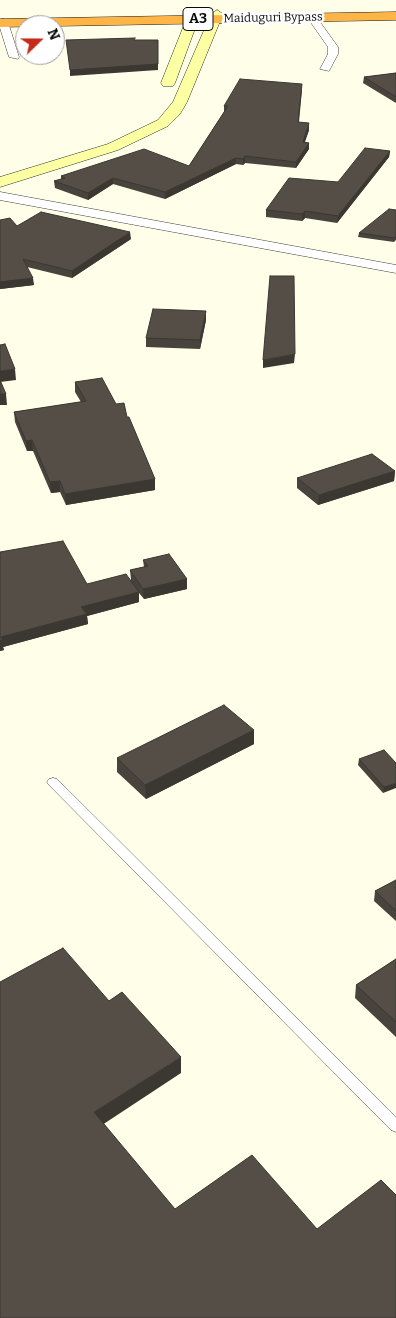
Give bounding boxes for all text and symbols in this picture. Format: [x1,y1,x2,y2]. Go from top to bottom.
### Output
road number: A3 [183,8,213,30]
street label: Maiduguri Bypass [223,10,323,26]
north arrow [15,15,65,65]
text: N [44,26,63,43]

